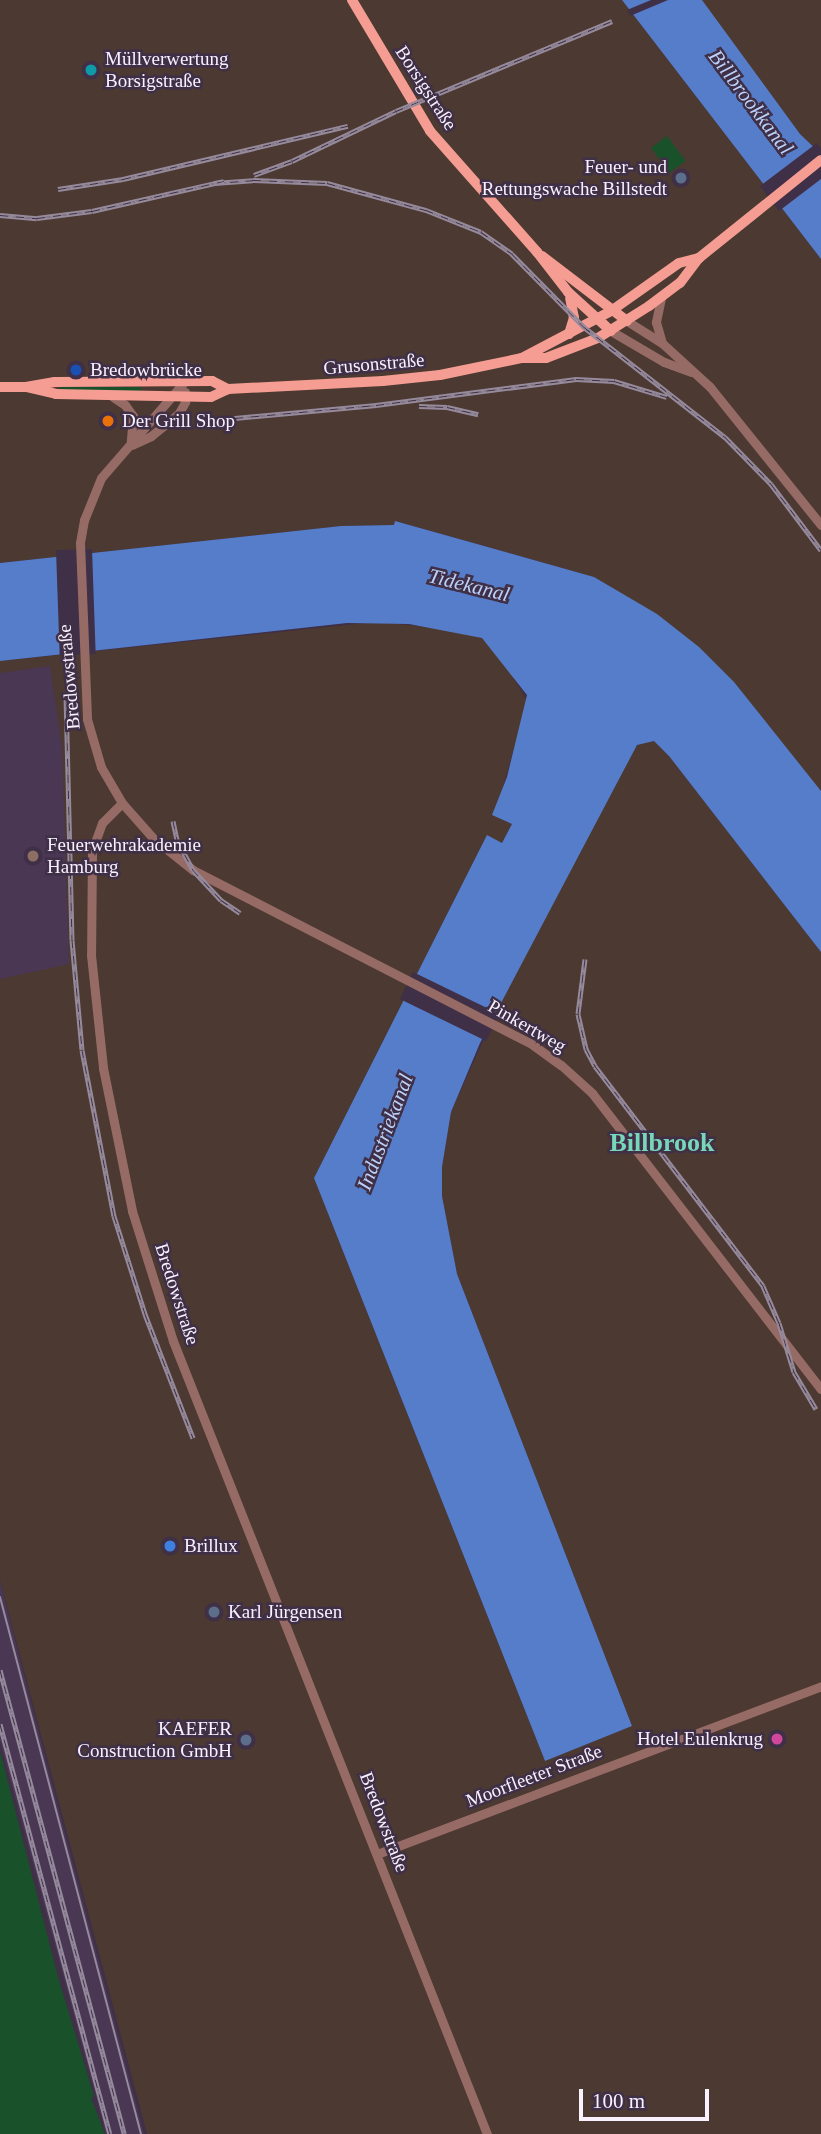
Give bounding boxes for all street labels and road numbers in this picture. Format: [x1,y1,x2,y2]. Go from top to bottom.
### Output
street label: Borsigstraße [390,42,462,134]
street label: Grusonstraße [323,348,425,380]
street label: Bredowstraße [53,623,85,731]
street label: Pinkertweg [484,994,570,1058]
street label: Bredowstraße [150,1240,204,1348]
street label: Moorfleeter Straße [463,1740,605,1812]
street label: Bredowstraße [354,1769,414,1875]

